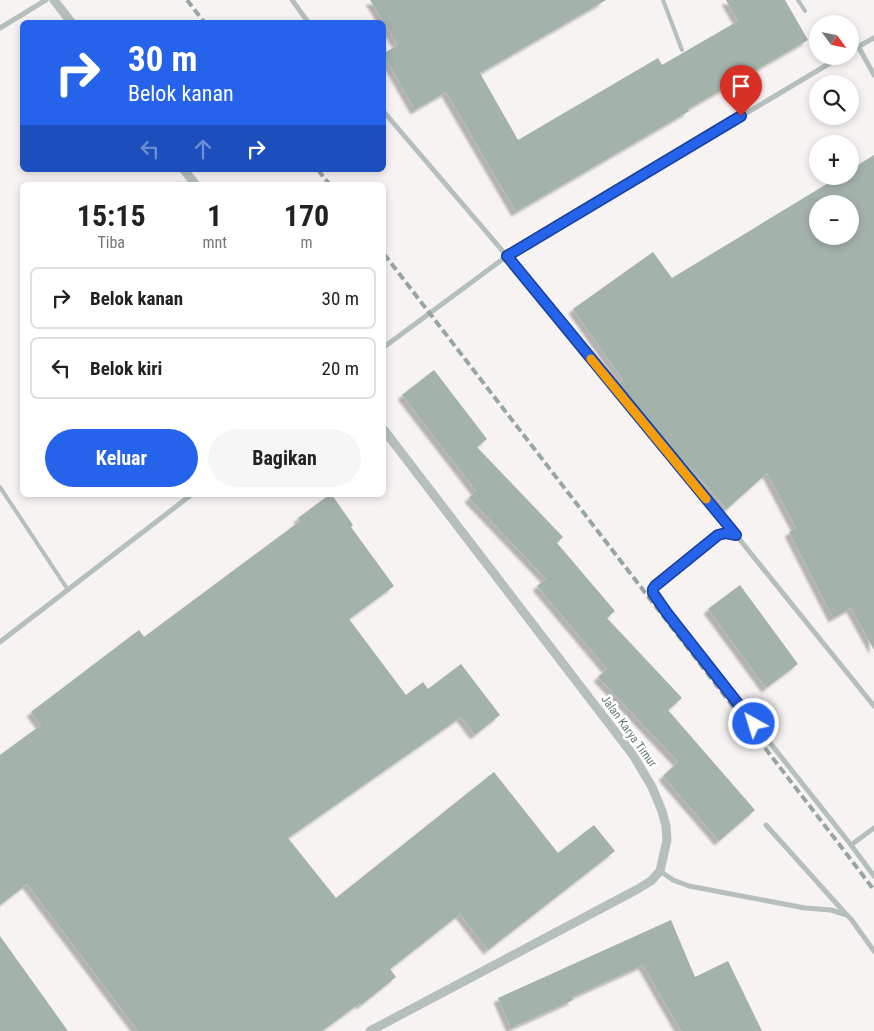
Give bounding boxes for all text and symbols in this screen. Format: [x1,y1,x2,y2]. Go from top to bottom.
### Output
north arrow [809,15,859,65]
map controls [809,15,859,245]
text: 30 m [128,39,197,80]
icon: right [45,40,110,105]
pin [720,65,762,116]
icon: arrive [727,72,755,100]
button: search [809,75,859,125]
text: Belok kanan [128,81,234,106]
icon: left [136,135,164,163]
icon: ahead [189,135,217,163]
icon: right [242,135,270,163]
button: + [809,135,859,185]
button: − [809,195,859,245]
text: 15:15 [77,198,146,233]
text: 1 [207,198,222,233]
text: 170 [284,198,329,233]
text: Tiba [97,233,125,252]
text: mnt [202,233,227,252]
text: m [300,233,313,252]
icon: right [47,284,75,312]
text: Belok kanan [90,287,183,310]
text: 30 m [322,287,359,310]
icon: left [47,354,75,382]
text: Belok kiri [90,357,162,380]
text: 20 m [322,357,359,380]
button: Keluar [45,429,198,487]
button: Bagikan [208,429,361,487]
street label: Jalan Karya Timur [598,692,660,770]
position arrow [727,697,779,749]

